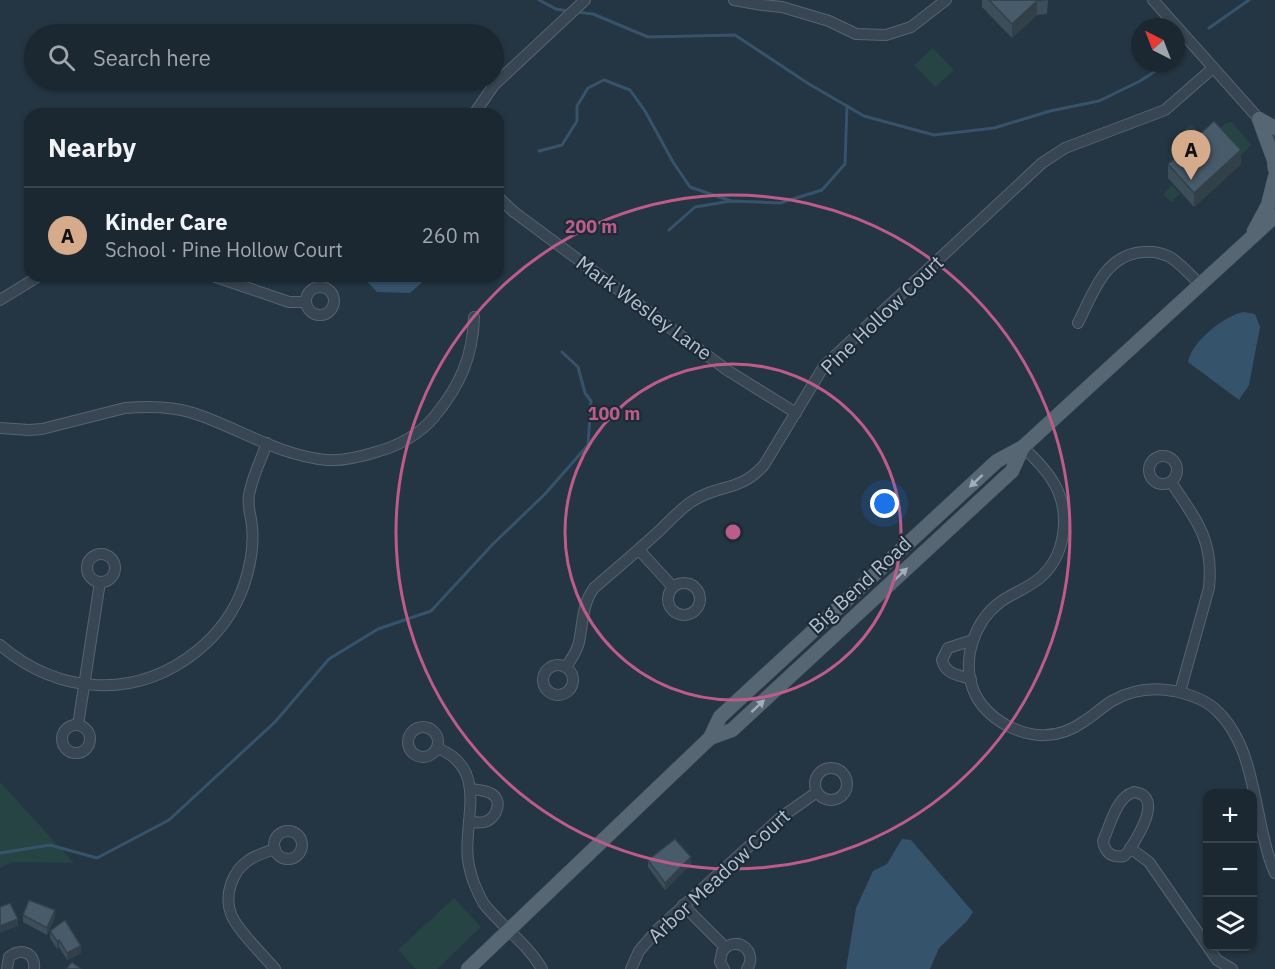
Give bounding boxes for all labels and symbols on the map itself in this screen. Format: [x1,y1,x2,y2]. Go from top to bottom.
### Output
north arrow [1131,18,1185,72]
pin: A [1172,130,1210,180]
text: 200 m [565,215,617,238]
street label: Mark Wesley Lane [571,249,718,366]
street label: Pine Hollow Court [814,249,949,380]
text: 100 m [588,402,640,425]
one-way arrow [969,474,984,487]
your location [870,489,899,518]
centre of rings [723,522,743,542]
street label: Big Bend Road [803,530,917,639]
one-way arrow [893,568,908,581]
one-way arrow [750,700,765,713]
street label: Arbor Meadow Court [642,803,796,949]

